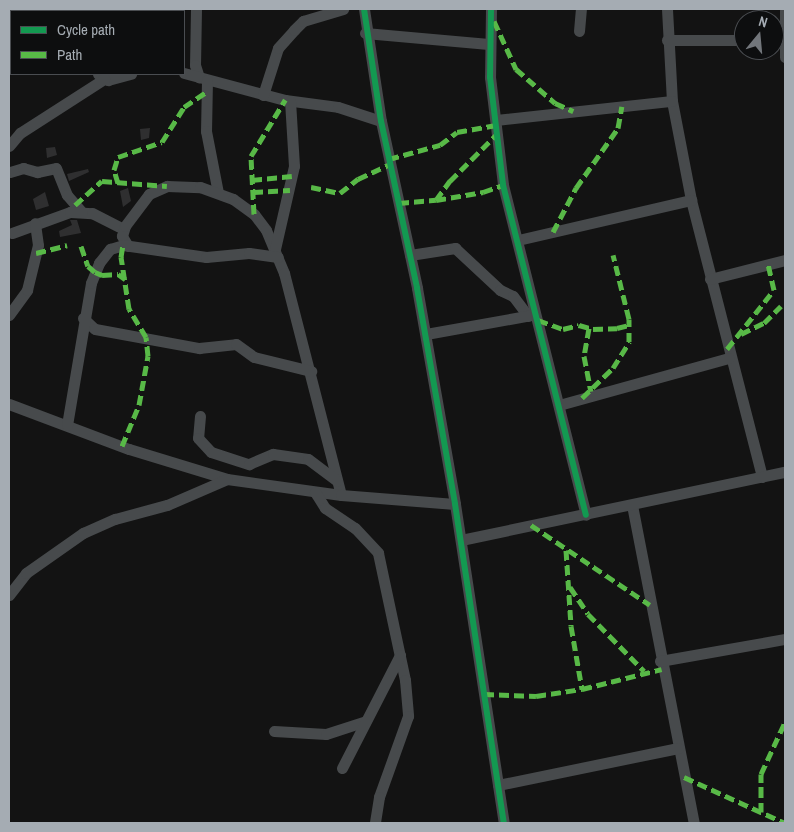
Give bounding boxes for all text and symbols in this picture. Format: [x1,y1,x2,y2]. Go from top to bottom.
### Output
legend [10,10,185,75]
north arrow [734,10,784,60]
text: N [756,12,770,31]
text: Cycle path [57,19,115,40]
text: Path [57,44,82,65]

